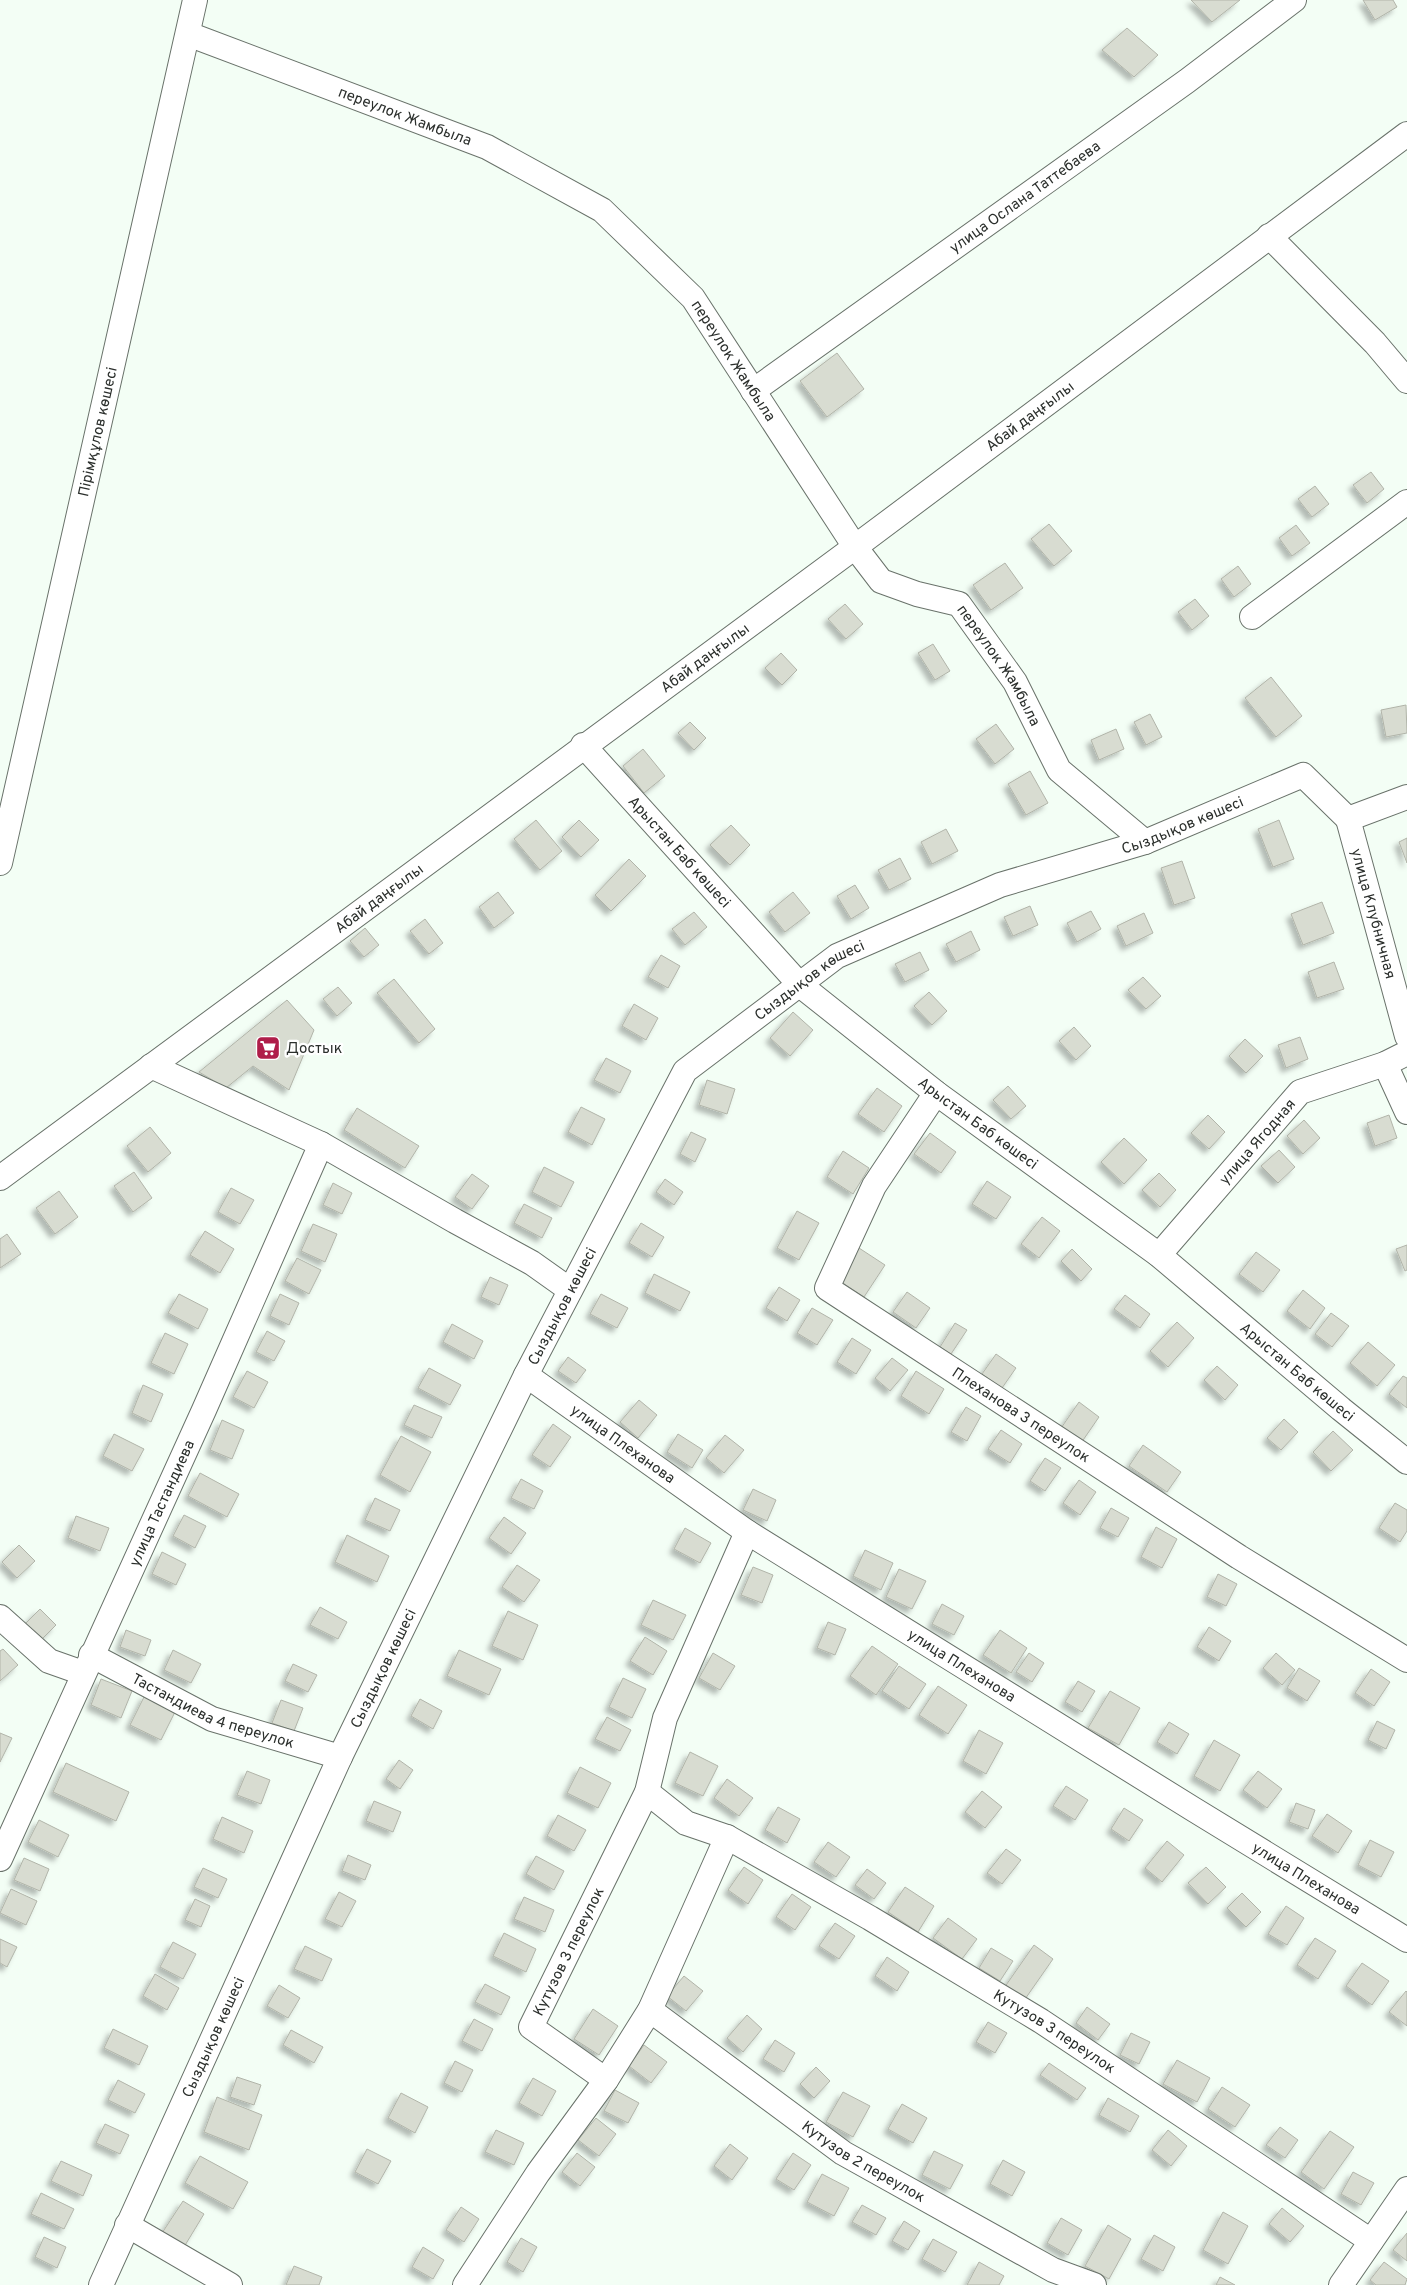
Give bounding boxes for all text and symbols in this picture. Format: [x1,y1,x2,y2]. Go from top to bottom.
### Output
street label: переулок Жамбыла [335,84,474,151]
street label: улица Ослана Таттебаева [946,138,1105,258]
street label: переулок Жамбыла [686,297,779,426]
street label: Пірімқұлов көшесі [75,365,123,499]
street label: Абай даңғылы [983,378,1079,457]
street label: переулок Жамбыла [952,602,1044,730]
street label: Абай даңғылы [658,620,754,698]
street label: Арыстан Баб көшесі [623,793,734,913]
street label: Сыздықов көшесі [1119,793,1247,859]
street label: улица Клубничная [1345,847,1399,981]
street label: Абай даңғылы [332,861,428,939]
street label: Сыздықов көшесі [751,937,868,1026]
supermarket icon: Достык [255,1035,281,1061]
place label: Достык [286,1040,342,1059]
street label: Арыстан Баб көшесі [913,1074,1041,1175]
street label: улица Ягодная [1216,1096,1301,1189]
street label: Сыздықов көшесі [525,1245,602,1369]
street label: Арыстан Баб көшесі [1235,1319,1358,1427]
street label: Плеханова 3 переулок [948,1364,1093,1468]
street label: улица Плеханова [566,1402,678,1489]
street label: улица Тастандиева [126,1437,200,1570]
street label: Сыздықов көшесі [347,1606,421,1732]
street label: улица Плеханова [903,1626,1019,1707]
street label: Тастандиева 4 переулок [128,1670,296,1754]
street label: улица Плеханова [1248,1839,1363,1920]
street label: Кутузов 3 переулок [530,1885,609,2020]
street label: Сыздықов көшесі [179,1975,250,2101]
street label: Кутузов 3 переулок [989,1986,1118,2079]
street label: Кутузов 2 переулок [797,2117,928,2208]

